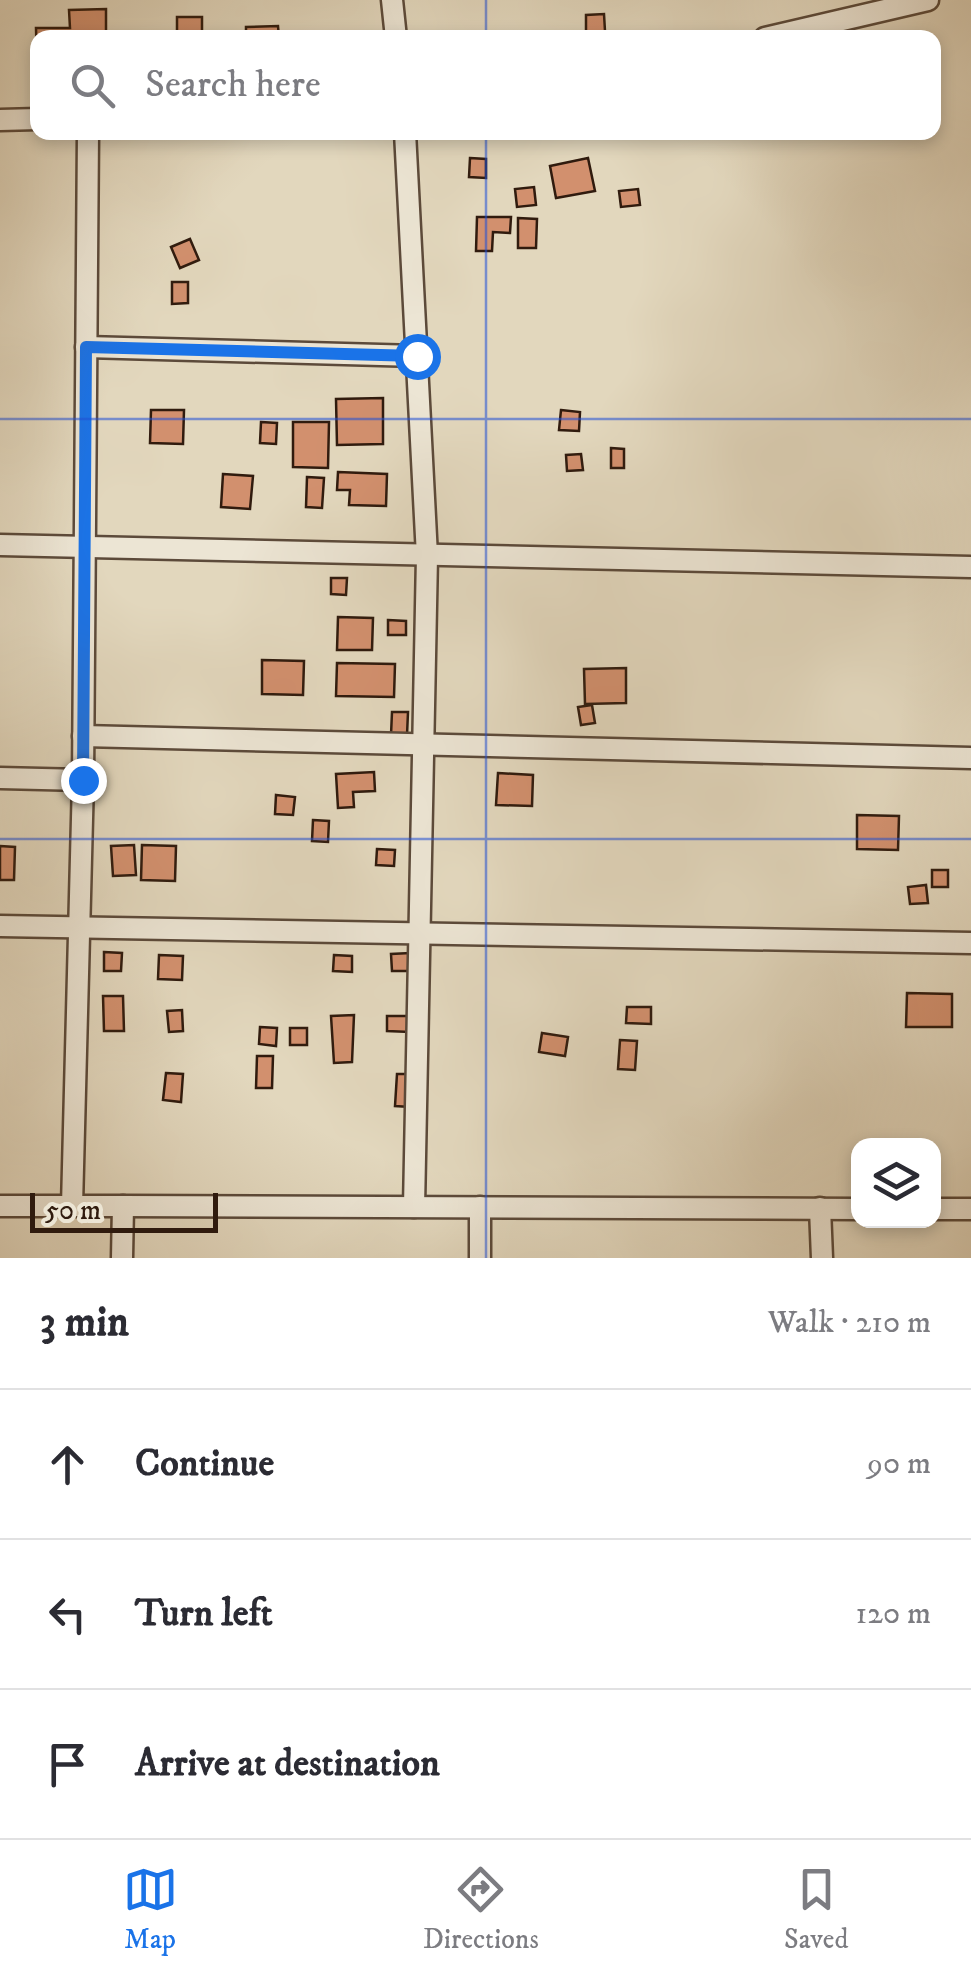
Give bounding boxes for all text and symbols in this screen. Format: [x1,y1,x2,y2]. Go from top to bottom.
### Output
search box [30,30,941,140]
icon: search [65,58,120,113]
text: Search here [145,61,321,109]
route start [395,334,441,380]
route end [61,758,107,804]
map controls [851,1138,941,1228]
button: layers [851,1138,941,1228]
scale bar [30,1188,218,1232]
text: 50 m [45,1193,101,1228]
text: 3 min [40,1297,129,1349]
text: Walk · 210 m [768,1303,931,1343]
icon: ahead [40,1437,95,1492]
text: Continue [135,1440,274,1488]
text: 90 m [867,1444,931,1484]
icon: left [40,1587,95,1642]
text: Turn left [135,1590,273,1638]
text: 120 m [855,1594,931,1634]
icon: arrive [40,1737,95,1792]
text: Arrive at destination [135,1740,440,1788]
tab: Map [123,1862,178,1957]
tab: Directions [423,1862,539,1957]
tab: Saved [784,1862,848,1957]

